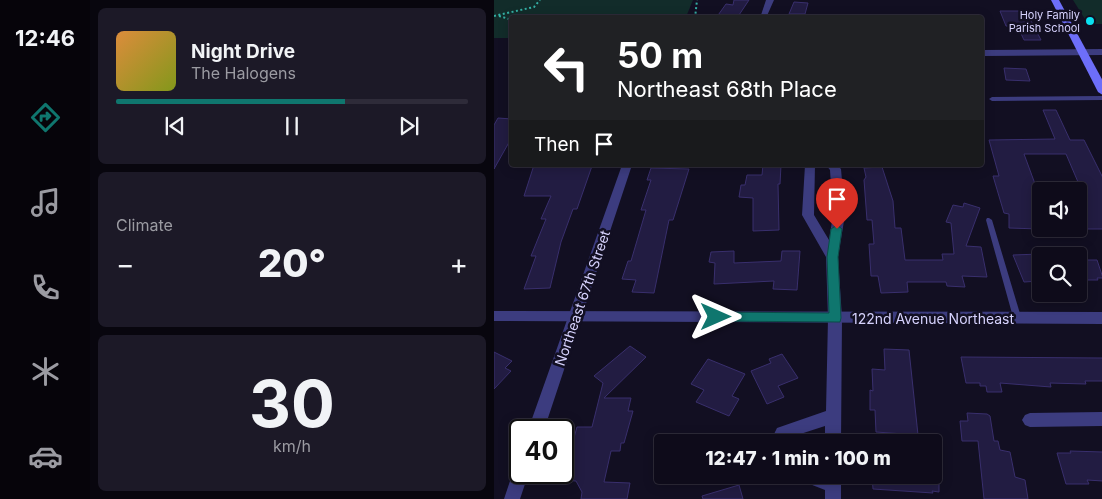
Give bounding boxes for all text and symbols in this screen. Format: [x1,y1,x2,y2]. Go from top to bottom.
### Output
place label: Holy Family Parish School [1009,8,1080,35]
marker: Holy Family Parish School [1084,15,1096,27]
text: 12:46 [15,25,75,51]
text: 50 m [617,34,703,76]
icon: left [534,35,599,100]
text: Night Drive [191,40,295,63]
text: The Halogens [191,63,296,83]
text: Northeast 68th Place [617,76,837,102]
icon: directions [28,100,63,135]
icon: previous [161,112,189,140]
icon: pause [278,112,306,140]
icon: next [395,112,423,140]
icon: arrive [590,130,618,158]
text: Then [534,133,580,156]
pin [816,178,858,229]
map controls [1032,182,1087,302]
button: sound [1032,182,1087,237]
icon: music [28,185,63,220]
icon: arrive [823,185,851,213]
text: Climate [116,215,173,235]
street label: Northeast 67th Street [551,228,613,368]
text: 20° [258,240,326,286]
text: − [116,247,135,281]
text: + [449,247,468,281]
button: search [1032,247,1087,302]
icon: phone [28,270,63,305]
position arrow [689,290,741,342]
street label: 122nd Avenue Northeast [852,310,1014,327]
icon: climate [28,354,63,389]
text: 30 [249,364,335,443]
speed limit sign: 40 [509,419,574,484]
text: km/h [273,436,311,456]
icon: car [28,439,63,474]
text: 12:47 · 1 min · 100 m [705,447,891,470]

